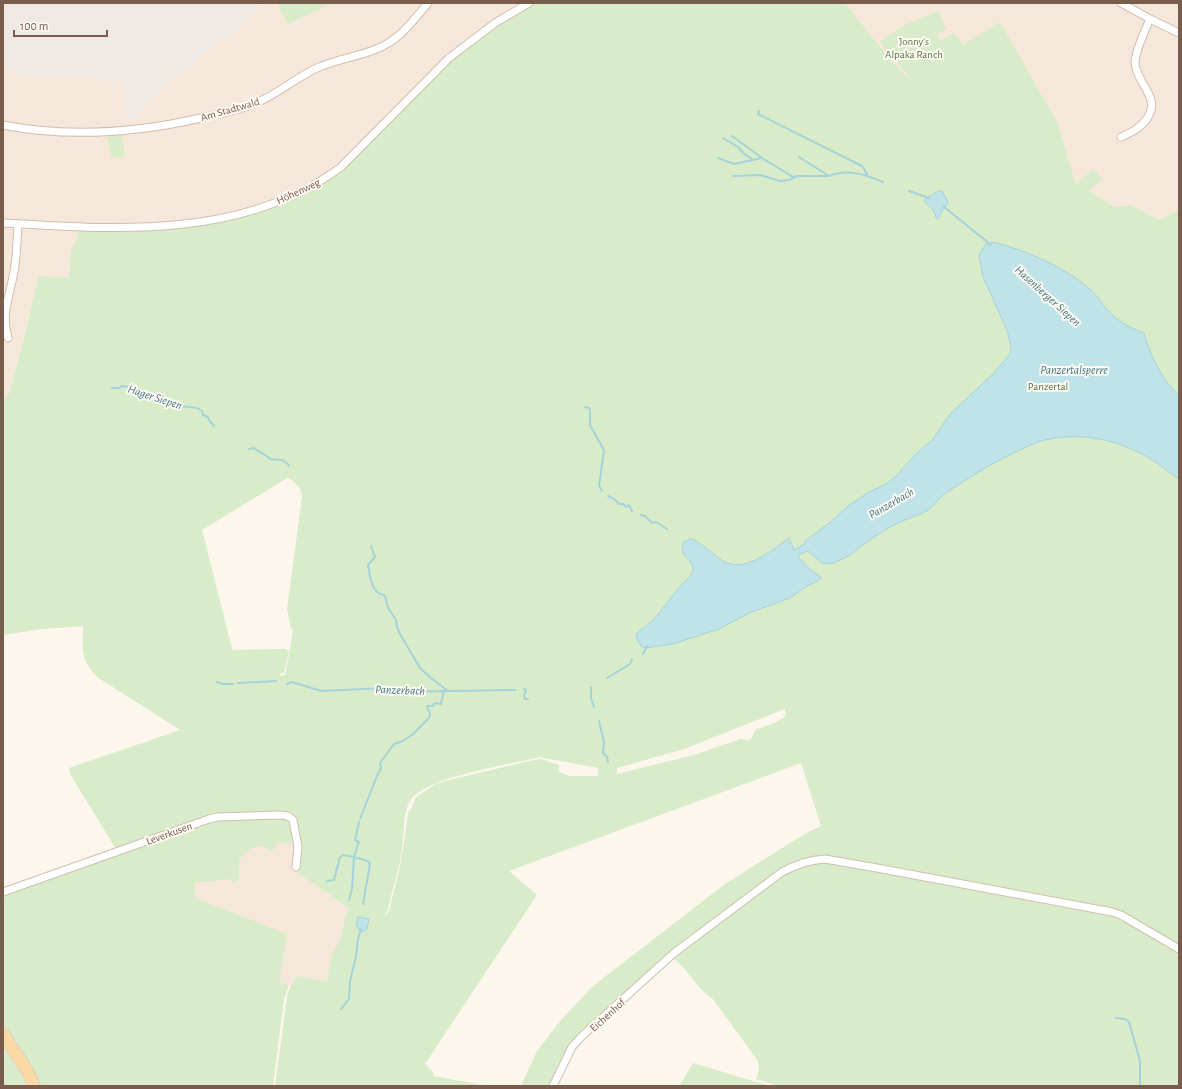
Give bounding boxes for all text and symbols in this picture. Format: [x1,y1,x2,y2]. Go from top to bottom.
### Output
scale bar [14,12,107,38]
text: 100 m [20,20,48,32]
park label: Jonny's Alpaka Ranch [885,36,943,60]
street label: Am Stadtwald [200,96,261,123]
street label: Höhenweg [275,176,322,206]
water label: Hasenberger Siepen [1012,263,1083,329]
water label: Panzertalsperre [1040,364,1108,377]
park label: Panzertal [1028,381,1068,392]
water label: Hager Siepen [126,383,184,412]
water label: Panzerbach [866,485,916,521]
water label: Panzerbach [375,683,425,697]
street label: Leverkusen [145,820,194,847]
street label: Eichenhof [588,996,627,1034]

